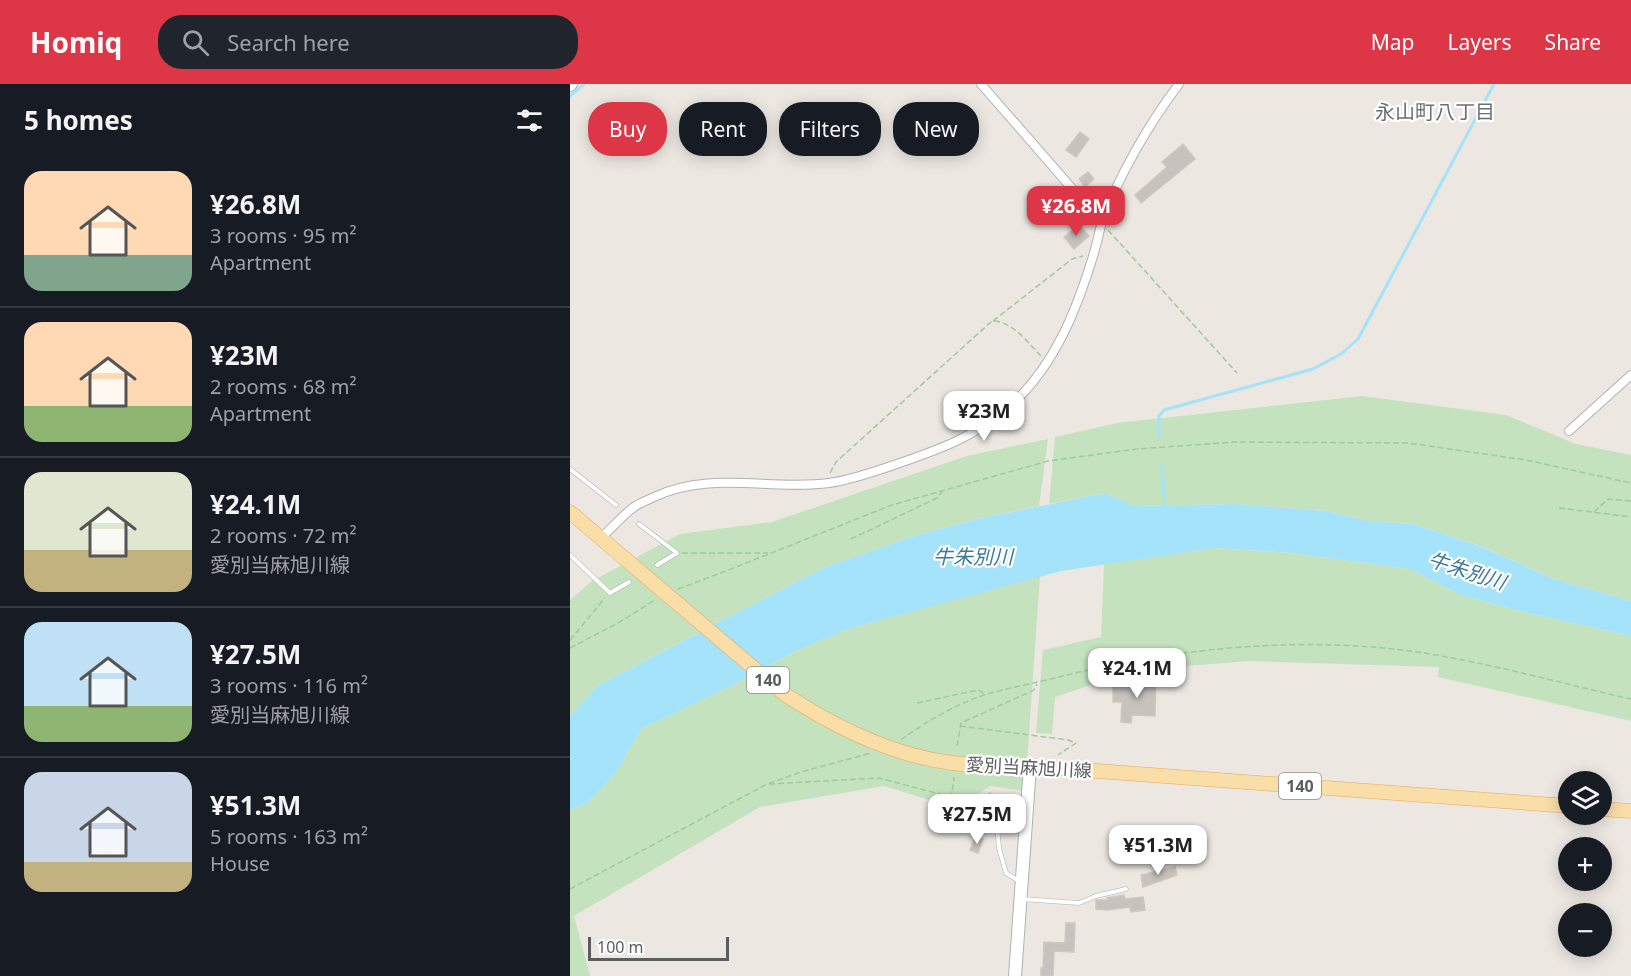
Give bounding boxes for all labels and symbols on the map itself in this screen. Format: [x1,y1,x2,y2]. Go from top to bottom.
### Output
district label: 永山町八丁目 [1375,98,1495,125]
pin: ¥26.8M [1027,186,1125,237]
pin: ¥23M [948,391,1020,442]
water label: 牛朱別川 [933,543,1015,570]
water label: 牛朱別川 [1425,545,1511,596]
pin: ¥24.1M [1088,648,1186,699]
road number: 140 [747,667,789,693]
street label: 愛別当麻旭川線 [966,752,1093,782]
road number: 140 [1279,773,1321,799]
pin: ¥27.5M [928,794,1026,845]
pin: ¥51.3M [1109,825,1207,876]
scale bar [588,934,729,962]

